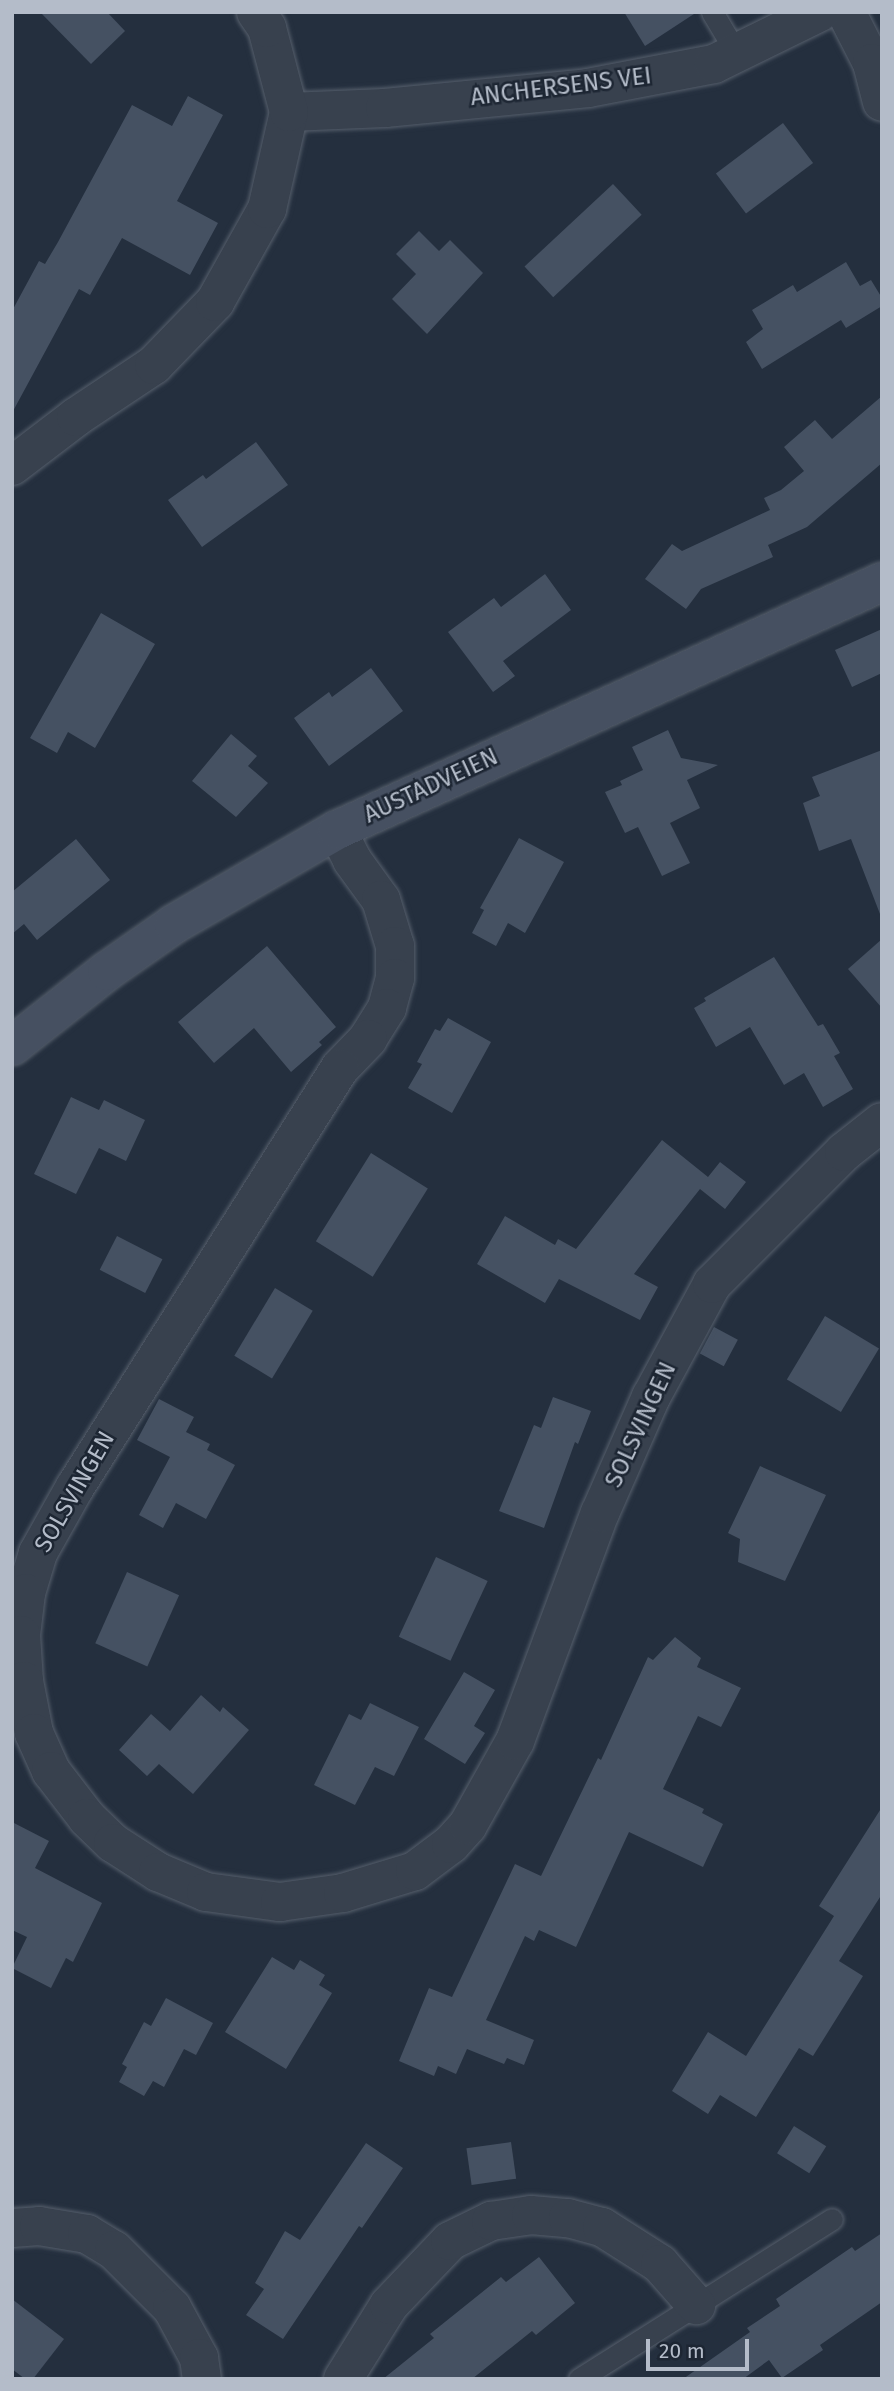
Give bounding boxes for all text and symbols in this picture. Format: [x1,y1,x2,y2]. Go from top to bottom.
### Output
street label: ANCHERSENS VEI [469,62,653,112]
street label: AUSTADVEIEN [359,742,503,830]
street label: SOLSVINGEN [599,1358,683,1492]
street label: SOLSVINGEN [29,1426,121,1558]
scale bar [649,2324,752,2368]
text: 20 m [659,2338,705,2364]

